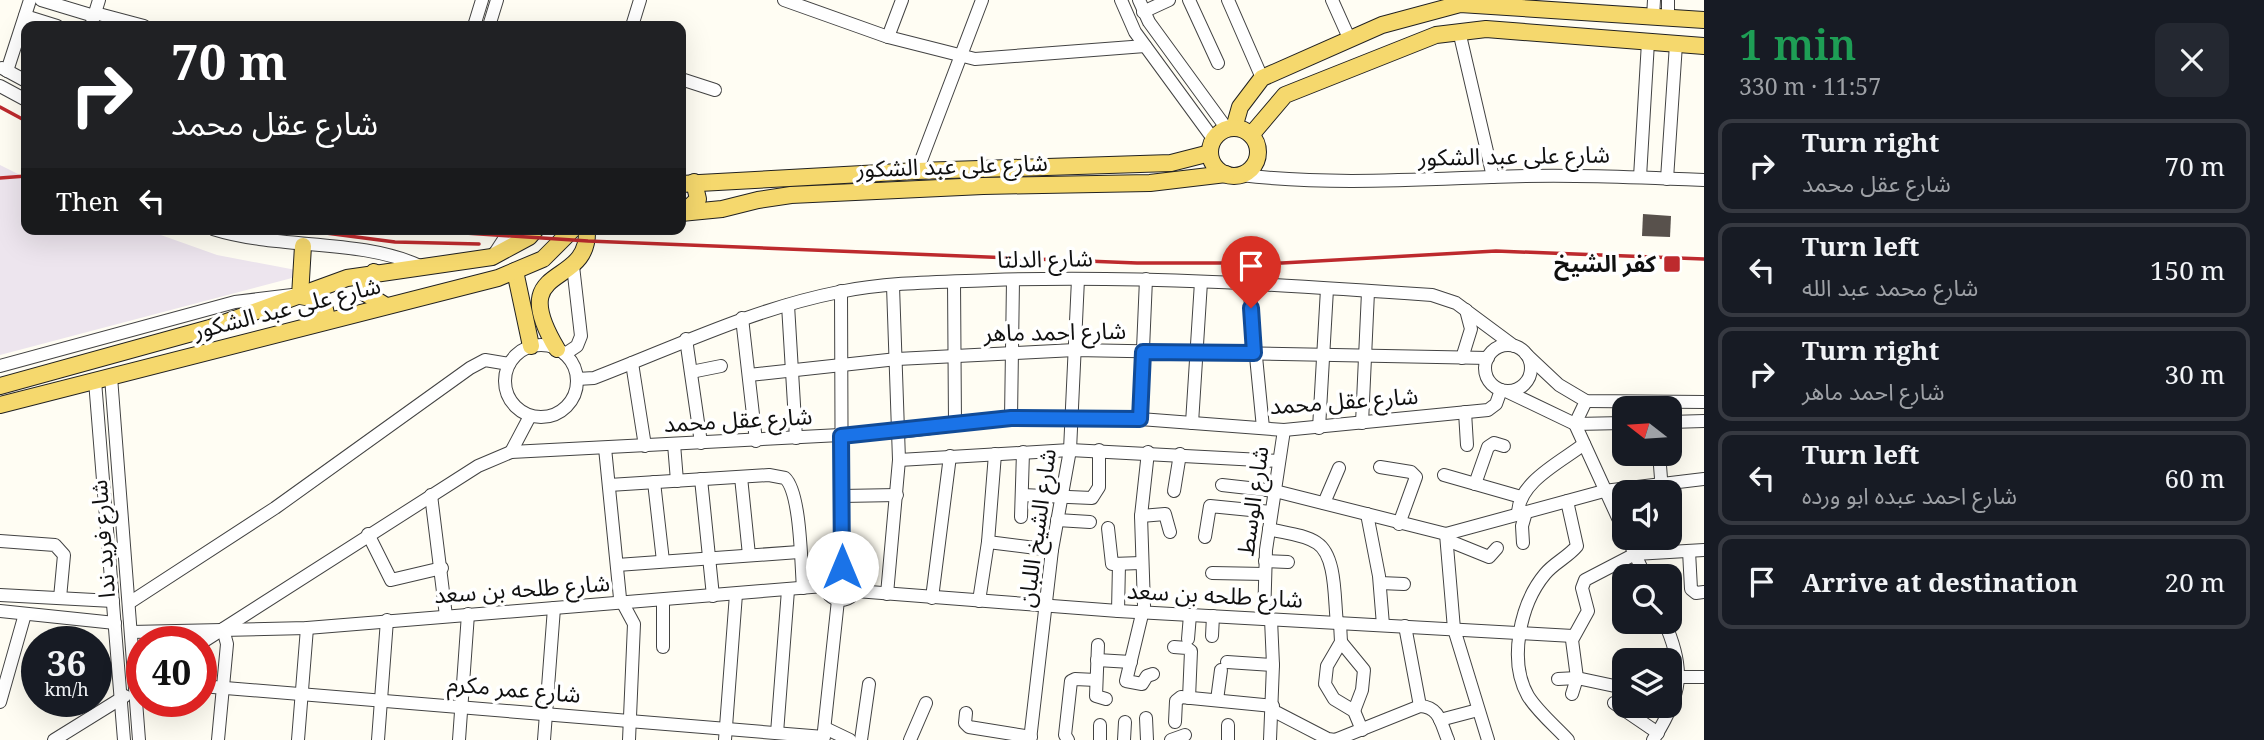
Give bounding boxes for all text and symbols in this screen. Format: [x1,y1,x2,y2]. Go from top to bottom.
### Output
text: 1 min [1739,15,1856,72]
button: close [2155,23,2229,97]
text: 70 m [171,28,287,94]
icon: right [56,49,147,140]
text: 330 m · 11:57 [1739,70,1881,102]
text: شارع عقل محمد [171,101,378,144]
text: Turn right [1802,124,1939,160]
street label: شارع على عبد الشكور [1417,137,1610,175]
street label: شارع على عبد الشكور [855,146,1048,186]
icon: right [1743,147,1781,185]
text: 70 m [2165,148,2225,184]
text: شارع عقل محمد [1802,167,1951,199]
icon: left [133,182,171,220]
text: Then [56,183,119,219]
text: Turn left [1802,228,1919,264]
pin [1221,236,1281,308]
street label: شارع الدلتا [997,241,1093,277]
icon: arrive [1232,247,1270,285]
place label: كفر الشيخ [1554,247,1657,281]
icon: left [1743,251,1781,289]
text: 150 m [2150,252,2225,288]
marker: كفر الشيخ [1662,254,1682,274]
street label: شارع على عبد الشكور [189,268,384,348]
text: شارع محمد عبد الله [1802,271,1978,303]
street label: شارع احمد ماهر [983,314,1126,350]
text: Turn right [1802,332,1939,368]
icon: right [1743,355,1781,393]
text: 30 m [2165,356,2225,392]
text: شارع احمد ماهر [1802,375,1944,407]
street label: شارع عقل محمد [1269,379,1419,423]
north arrow [1612,396,1682,466]
map controls [1612,396,1682,718]
street label: شارع عقل محمد [663,399,813,441]
text: Turn left [1802,436,1919,472]
street label: شارع الوسط [1228,444,1278,558]
street label: شارع الشيخ اللبان [1009,446,1065,610]
icon: left [1743,459,1781,497]
text: 60 m [2165,460,2225,496]
street label: شارع فريد ندا [82,479,124,599]
text: شارع احمد عبده ابو ورده [1802,479,2017,511]
button: sound [1612,480,1682,550]
position arrow [805,530,879,604]
icon: arrive [1743,563,1781,601]
button: search [1612,564,1682,634]
text: Arrive at destination [1802,564,2078,600]
text: 20 m [2165,564,2225,600]
street label: شارع طلحه بن سعد [433,566,611,612]
street label: شارع طلحه بن سعد [1126,573,1304,617]
speed limit sign: 40 [126,626,217,717]
text: 36 [47,639,86,686]
button: layers [1612,648,1682,718]
street label: شارع عمر مكرم [446,666,582,713]
text: km/h [44,677,89,701]

